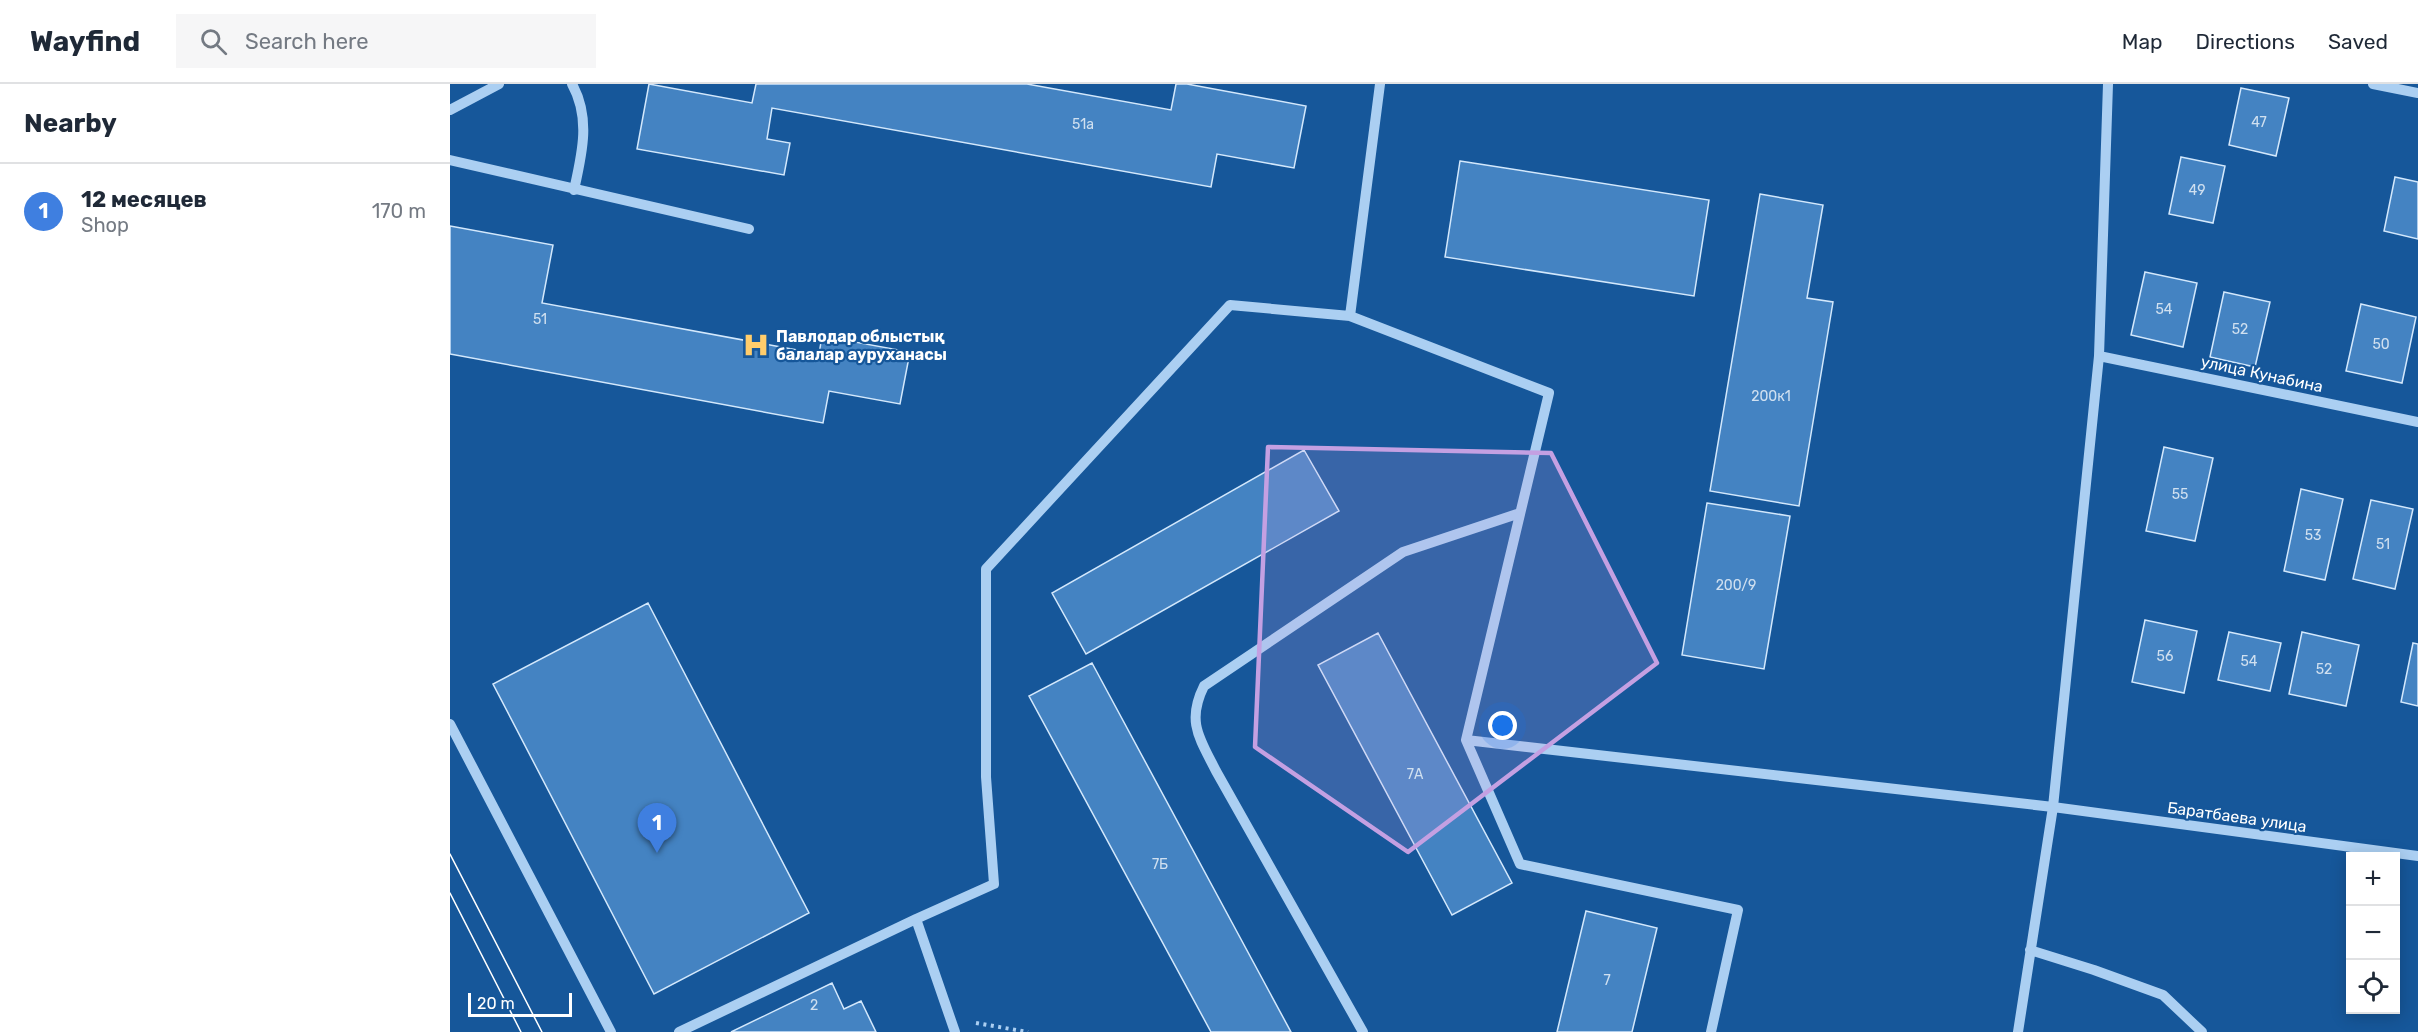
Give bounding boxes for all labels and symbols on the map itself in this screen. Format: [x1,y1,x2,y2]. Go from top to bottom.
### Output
house number: 47 [2251,114,2267,131]
house number: 51а [1072,116,1094,133]
house number: 49 [2189,182,2205,199]
house number: 54 [2155,301,2173,318]
house number: 51 [533,311,547,328]
house number: 52 [2232,321,2248,338]
place label: Павлодар облыстық балалар ауруханасы [776,327,947,364]
hospital icon: Павлодар облыстық балалар ауруханасы [741,330,771,360]
house number: 50 [2372,336,2390,353]
street label: улица Кунабина [2199,352,2325,396]
house number: 200к1 [1751,388,1791,405]
house number: 55 [2172,486,2188,503]
house number: 53 [2305,527,2321,544]
house number: 51 [2376,536,2390,553]
house number: 200/9 [1716,577,1756,594]
house number: 56 [2157,648,2173,665]
house number: 54 [2240,653,2258,670]
house number: 52 [2316,661,2332,678]
your location [1488,711,1517,740]
house number: 7А [1407,766,1424,783]
street label: Баратбаева улица [2166,798,2308,836]
pin: 1 [638,804,676,853]
house number: 7Б [1152,856,1168,873]
house number: 7 [1603,972,1611,989]
scale bar [468,990,572,1018]
house number: 2 [810,997,818,1014]

